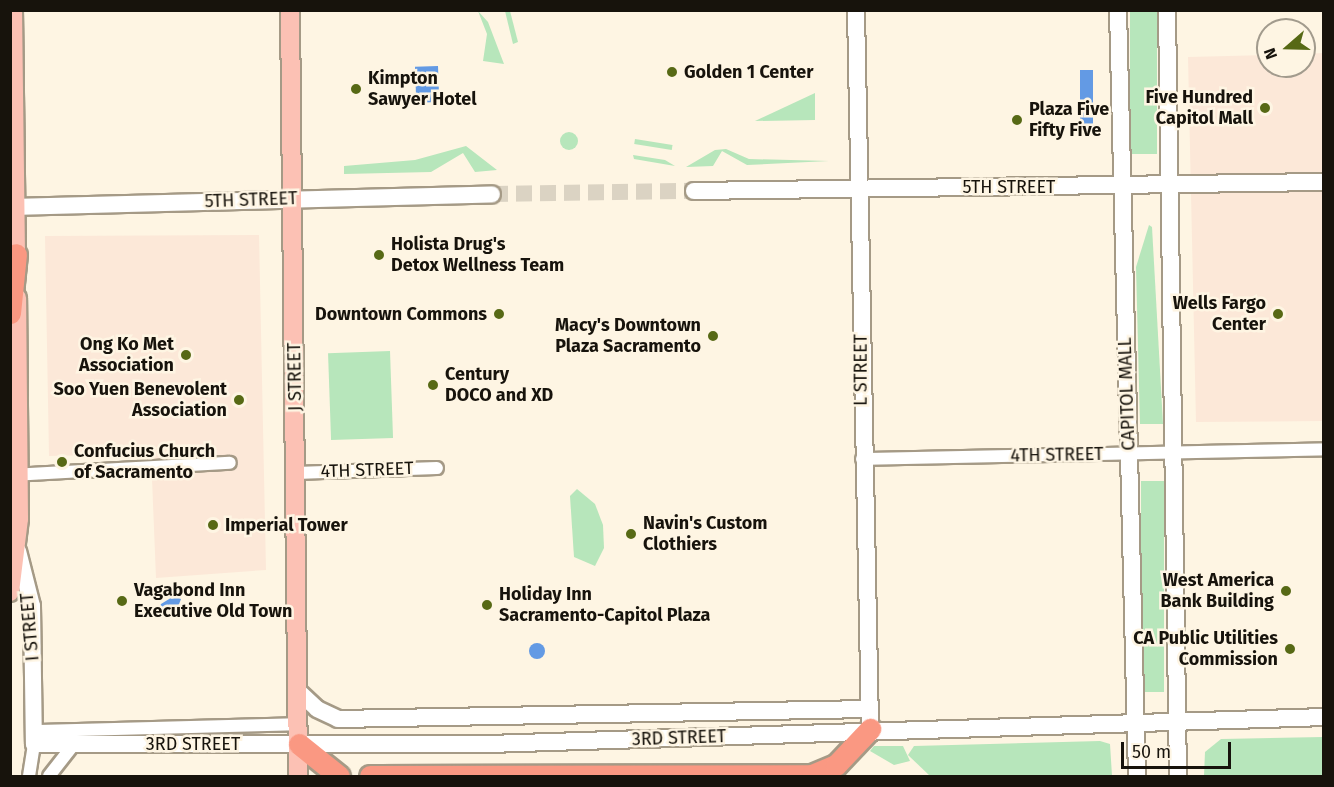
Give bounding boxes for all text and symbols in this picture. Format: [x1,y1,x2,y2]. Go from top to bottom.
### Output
north arrow [1256,18,1316,78]
text: N [1260,45,1281,62]
place label: Golden 1 Center [684,61,813,83]
marker: Golden 1 Center [665,65,679,79]
place label: Kimpton Sawyer Hotel [368,68,477,110]
marker: Kimpton Sawyer Hotel [349,82,363,96]
place label: Five Hundred Capitol Mall [1146,87,1253,130]
place label: Plaza Five Fifty Five [1029,99,1109,142]
marker: Five Hundred Capitol Mall [1258,101,1272,115]
marker: Plaza Five Fifty Five [1010,113,1024,127]
street label: 5TH STREET [963,176,1055,198]
street label: 5TH STREET [204,188,298,212]
place label: Holista Drug's Detox Wellness Team [391,234,564,276]
marker: Holista Drug's Detox Wellness Team [372,248,386,262]
place label: Wells Fargo Center [1173,293,1266,336]
place label: Downtown Commons [315,303,487,325]
marker: Downtown Commons [492,307,506,321]
marker: Wells Fargo Center [1271,307,1285,321]
place label: Macy's Downtown Plaza Sacramento [555,315,701,358]
marker: Macy's Downtown Plaza Sacramento [706,329,720,343]
place label: Ong Ko Met Association [79,334,174,376]
street label: L STREET [850,334,872,406]
street label: CAPITOL MALL [1114,337,1140,451]
street label: J STREET [284,343,306,411]
marker: Ong Ko Met Association [179,348,193,362]
place label: Century DOCO and XD [445,364,553,406]
marker: Century DOCO and XD [426,378,440,392]
place label: Soo Yuen Benevolent Association [53,379,227,422]
marker: Soo Yuen Benevolent Association [232,393,246,407]
place label: Confucius Church of Sacramento [74,441,215,484]
street label: 4TH STREET [1010,443,1104,467]
marker: Confucius Church of Sacramento [55,455,69,469]
street label: 4TH STREET [320,458,414,482]
place label: Navin's Custom Clothiers [643,513,768,556]
place label: Imperial Tower [225,514,348,536]
marker: Imperial Tower [206,518,220,532]
marker: Navin's Custom Clothiers [624,527,638,541]
place label: West America Bank Building [1161,570,1274,612]
place label: Vagabond Inn Executive Old Town [134,580,292,622]
place label: Holiday Inn Sacramento-Capitol Plaza [499,584,710,626]
marker: West America Bank Building [1279,584,1293,598]
street label: I STREET [16,592,44,662]
marker: Vagabond Inn Executive Old Town [115,594,129,608]
marker: Holiday Inn Sacramento-Capitol Plaza [480,598,494,612]
place label: CA Public Utilities Commission [1133,628,1278,670]
marker: CA Public Utilities Commission [1283,642,1297,656]
street label: 3RD STREET [631,726,727,750]
scale bar [1124,730,1234,768]
street label: 3RD STREET [146,733,240,755]
text: 50 m [1132,741,1171,763]

